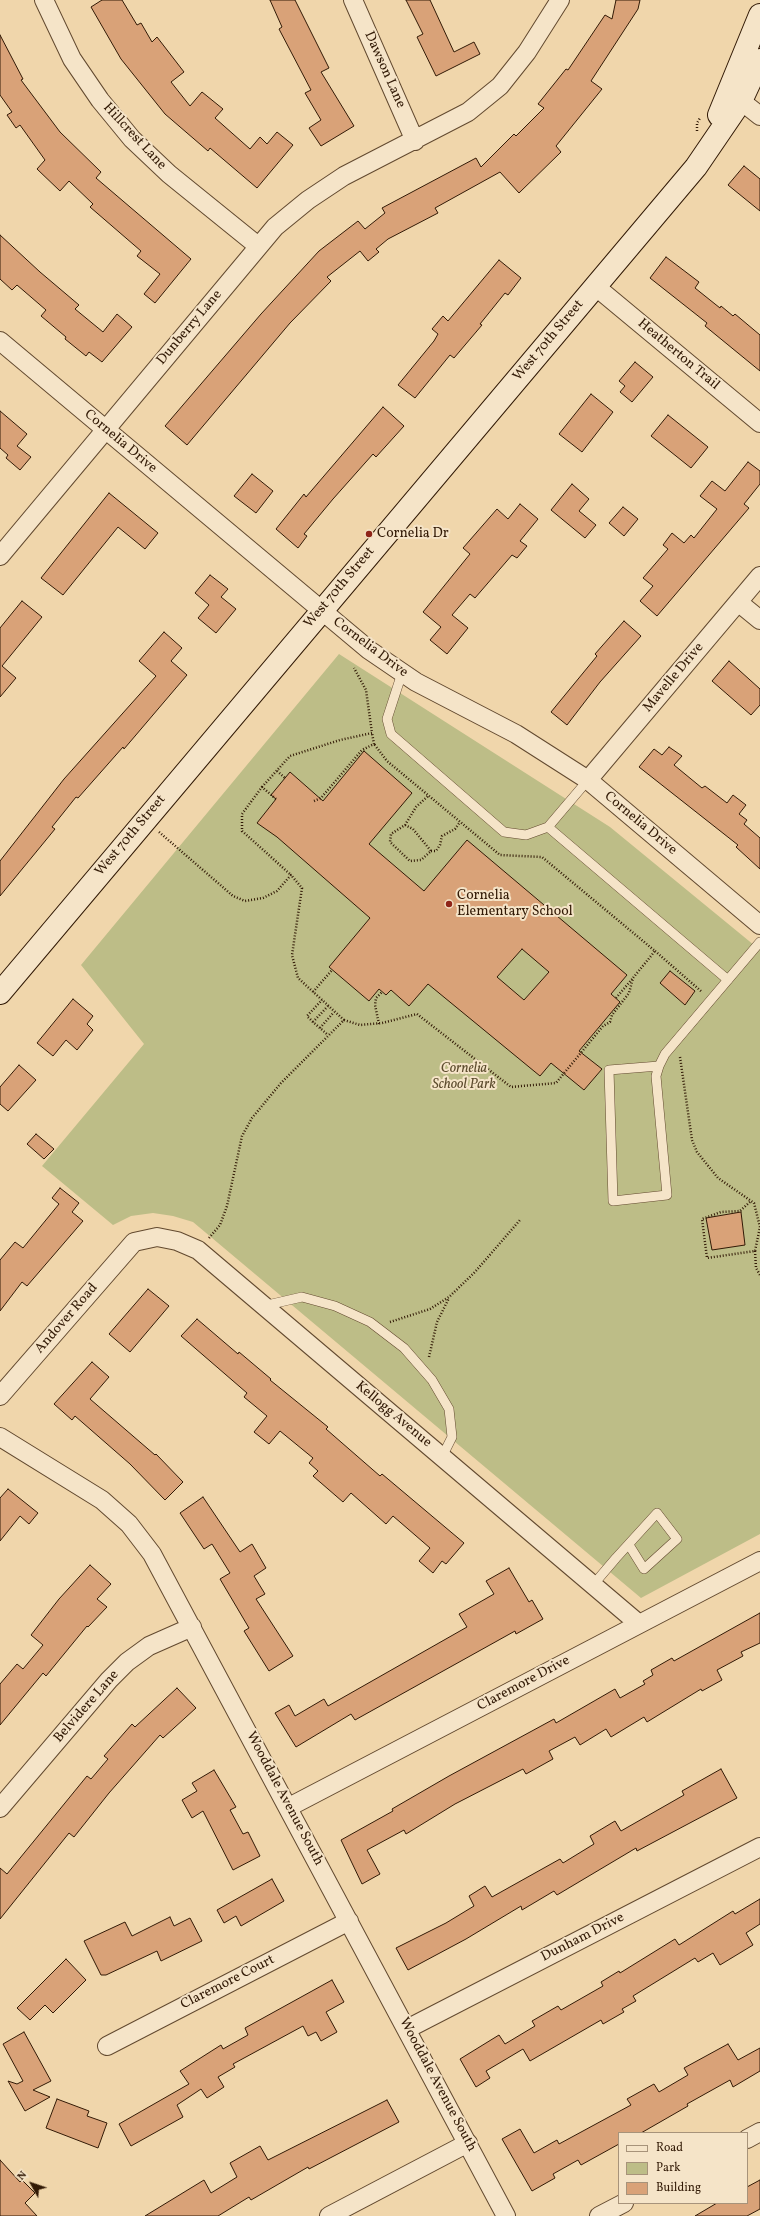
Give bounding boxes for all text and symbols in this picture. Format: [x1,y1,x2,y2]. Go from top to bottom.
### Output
street label: Dawson Lane [360,29,408,111]
street label: Hillcrest Lane [99,100,169,174]
street label: Dunberry Lane [154,287,226,369]
street label: West 70th Street [510,297,588,385]
street label: Heatherton Trail [634,316,722,394]
street label: Cornelia Drive [80,407,160,477]
place label: Cornelia Dr [377,526,449,542]
marker: Cornelia Dr [364,529,374,539]
street label: West 70th Street [301,544,379,632]
street label: Cornelia Drive [329,614,411,682]
street label: Mavelle Drive [640,640,708,716]
street label: Cornelia Drive [600,789,680,859]
street label: West 70th Street [92,792,170,880]
place label: Cornelia Elementary School [457,888,573,920]
marker: Cornelia Elementary School [444,899,454,909]
park label: Cornelia School Park [432,1061,496,1094]
street label: Andover Road [32,1280,102,1358]
street label: Kellogg Avenue [351,1378,435,1452]
street label: Claremore Drive [475,1653,573,1715]
street label: Belvidere Lane [51,1667,123,1747]
street label: Wooddale Avenue South [242,1729,326,1869]
street label: Dunham Drive [539,1910,627,1966]
street label: Claremore Court [178,1952,278,2014]
street label: Wooddale Avenue South [395,2015,479,2155]
legend [618,2132,748,2204]
text: Road [656,2140,683,2156]
text: Park [656,2160,681,2176]
north arrow [12,2164,52,2204]
text: N [14,2168,31,2184]
text: Building [656,2180,701,2196]

